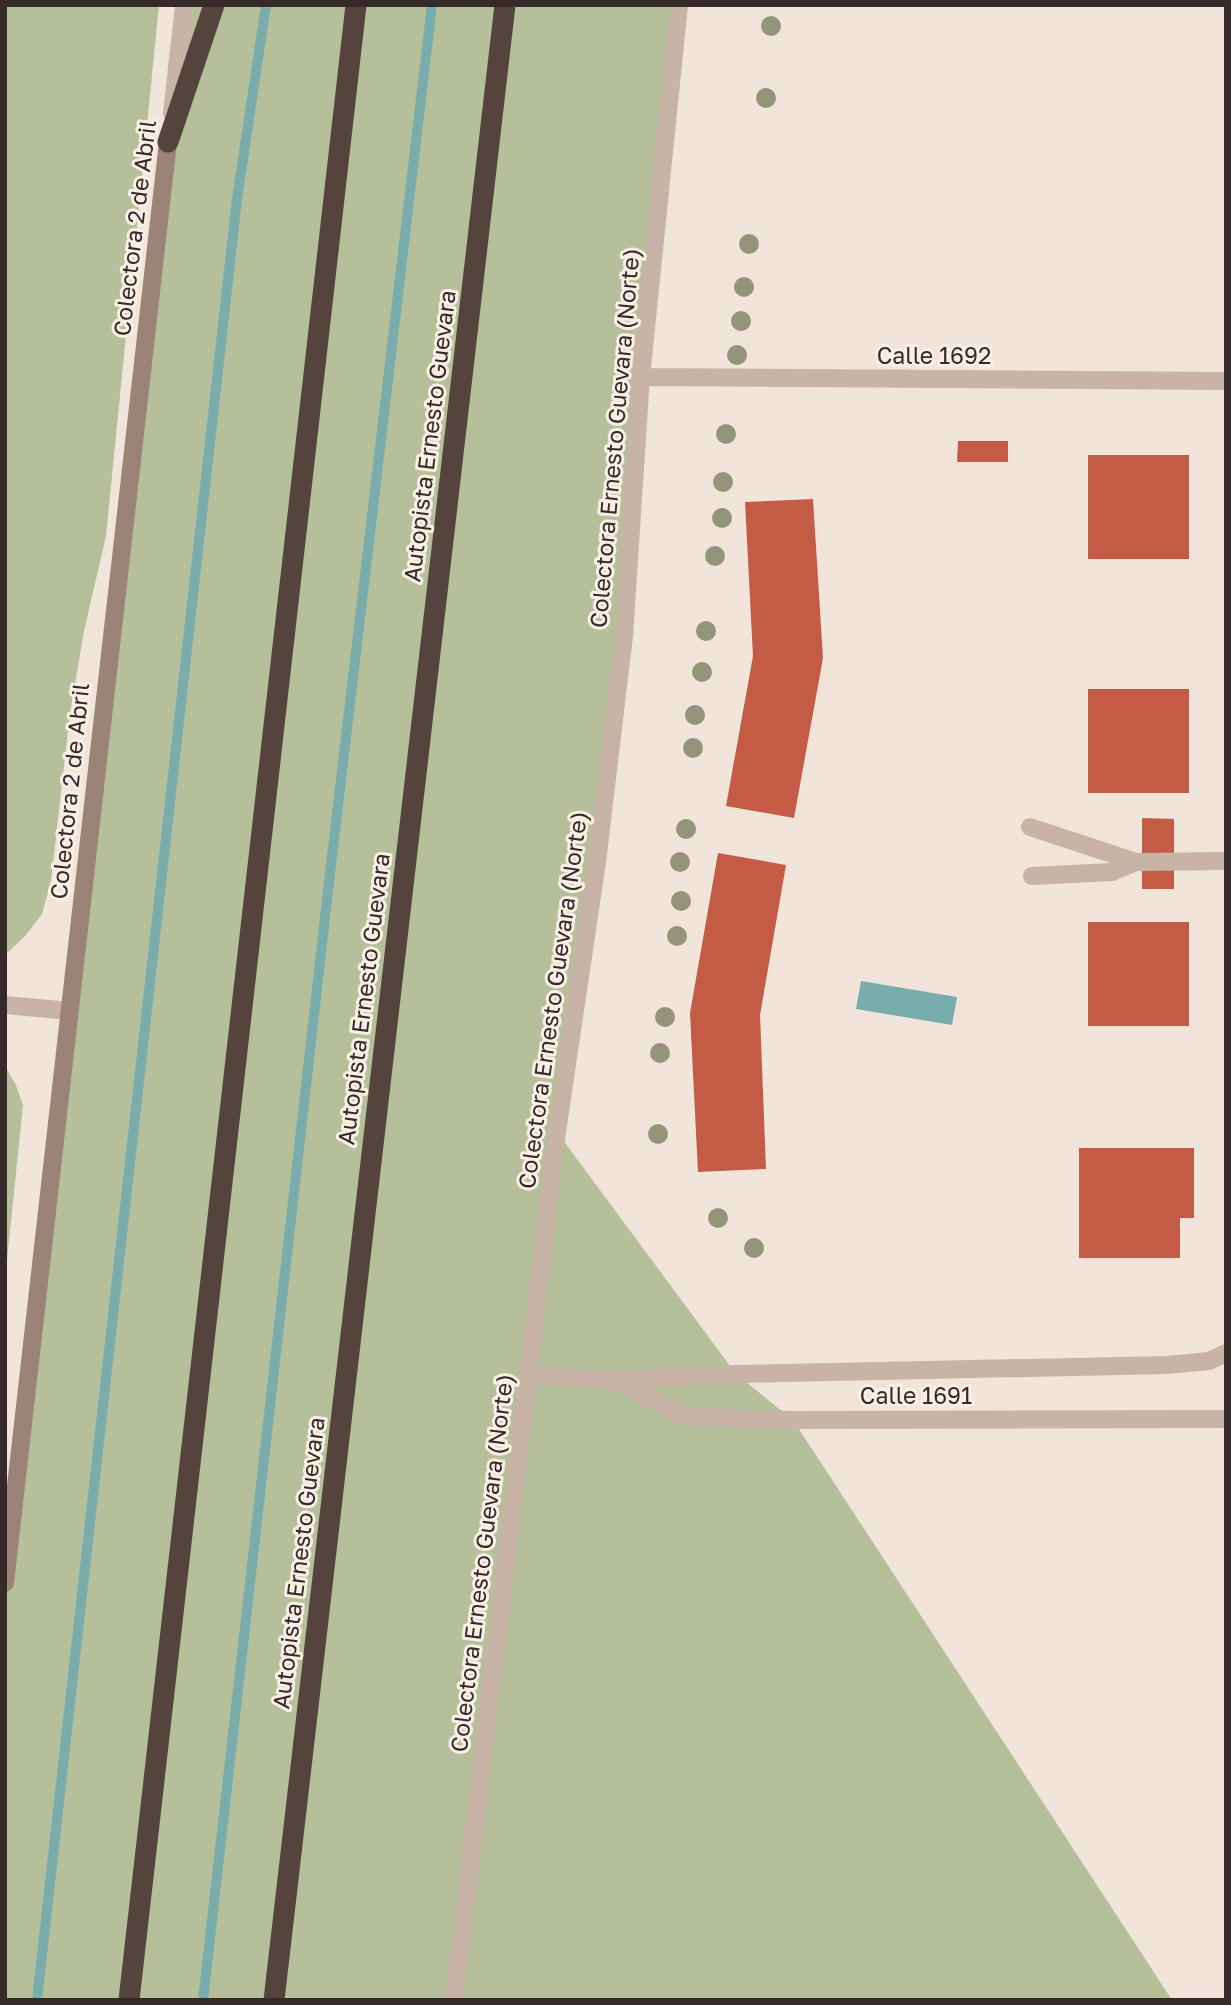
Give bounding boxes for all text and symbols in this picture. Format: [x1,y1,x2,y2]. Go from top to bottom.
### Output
street label: Colectora 2 de Abril [107,118,161,338]
street label: Colectora Ernesto Guevara (Norte) [583,247,645,629]
street label: Autopista Ernesto Guevara [397,289,461,583]
street label: Calle 1692 [877,341,991,369]
street label: Colectora 2 de Abril [44,681,94,901]
street label: Colectora Ernesto Guevara (Norte) [512,810,592,1190]
street label: Autopista Ernesto Guevara [331,852,395,1146]
street label: Colectora Ernesto Guevara (Norte) [444,1372,518,1754]
street label: Calle 1691 [860,1381,972,1409]
street label: Autopista Ernesto Guevara [266,1416,330,1710]

